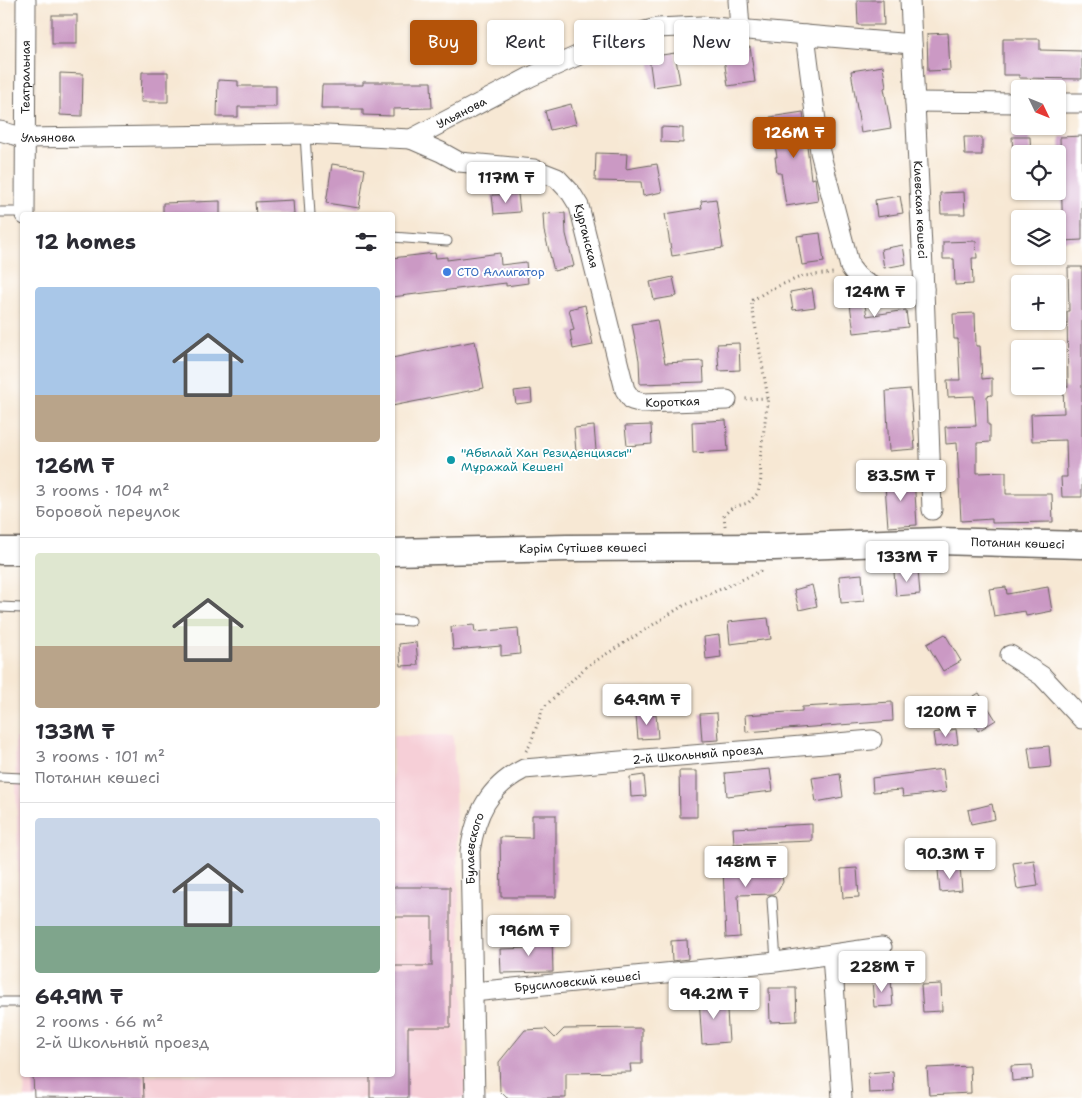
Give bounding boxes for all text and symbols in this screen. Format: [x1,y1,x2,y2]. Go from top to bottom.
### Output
chip: Buy [410,20,477,65]
chip: Rent [487,20,564,65]
chip: Filters [574,20,664,65]
chip: New [674,20,749,65]
street label: Театральная [17,40,34,114]
north arrow [1011,80,1066,135]
map controls [1011,80,1066,395]
street label: Ульянова [434,93,490,132]
pin: 126M ₸ [753,116,835,159]
text: 126M ₸ [764,122,824,143]
street label: Ульянова [19,129,76,146]
button: locate [1011,145,1066,200]
street label: Киевская көшесі [910,160,931,259]
pin: 117M ₸ [465,162,547,204]
text: 117M ₸ [478,167,534,188]
street label: Курганская [571,202,602,270]
button: layers [1011,210,1066,265]
text: 12 homes [35,228,136,256]
icon: filters [352,228,380,256]
place label: СТО Аллигатор [457,264,545,280]
marker: СТО Аллигатор [441,266,453,278]
button: + [1011,275,1066,330]
pin: 124M ₸ [834,276,916,318]
text: 124M ₸ [845,281,905,302]
icon: home [163,320,253,410]
button: − [1011,340,1066,395]
street label: Короткая [645,393,700,411]
place label: "Абылай Хан Резиденциясы" Мұражай Кешені [461,445,632,475]
text: 126M ₸ [35,452,115,480]
marker: "Абылай Хан Резиденциясы" Мұражай Кешені [445,454,457,466]
pin: 83.5M ₸ [855,460,947,502]
text: 83.5M ₸ [867,465,935,486]
text: 3 rooms · 104 m² [35,480,170,501]
text: Боровой переулок [35,501,180,522]
street label: Потанин көшесі [971,534,1065,553]
street label: Кәрім Сүтішев көшесі [519,540,647,557]
pin: 133M ₸ [866,540,948,583]
text: 133M ₸ [877,546,937,567]
icon: home [163,585,253,675]
pin: 64.9M ₸ [601,684,693,726]
text: 64.9M ₸ [613,689,681,710]
pin: 120M ₸ [905,696,987,738]
text: 120M ₸ [916,701,976,722]
text: 133M ₸ [35,718,115,746]
street label: 2-й Школьный проезд [632,741,764,768]
text: 3 rooms · 101 m² [35,746,165,767]
text: Потанин көшесі [35,767,160,788]
street label: Булаевского [462,810,488,885]
pin: 90.3M ₸ [904,838,996,880]
text: 90.3M ₸ [916,843,984,864]
pin: 148M ₸ [705,846,787,888]
icon: home [163,850,253,940]
text: 148M ₸ [715,851,777,872]
pin: 196M ₸ [488,914,570,957]
text: 196M ₸ [498,920,560,941]
pin: 228M ₸ [841,950,923,993]
text: 228M ₸ [849,956,915,977]
street label: Брусиловский көшесі [514,967,641,996]
pin: 94.2M ₸ [668,978,760,1020]
text: 64.9M ₸ [35,983,123,1011]
text: 94.2M ₸ [680,983,748,1004]
text: 2 rooms · 66 m² [35,1011,163,1032]
text: 2-й Школьный проезд [35,1032,209,1053]

